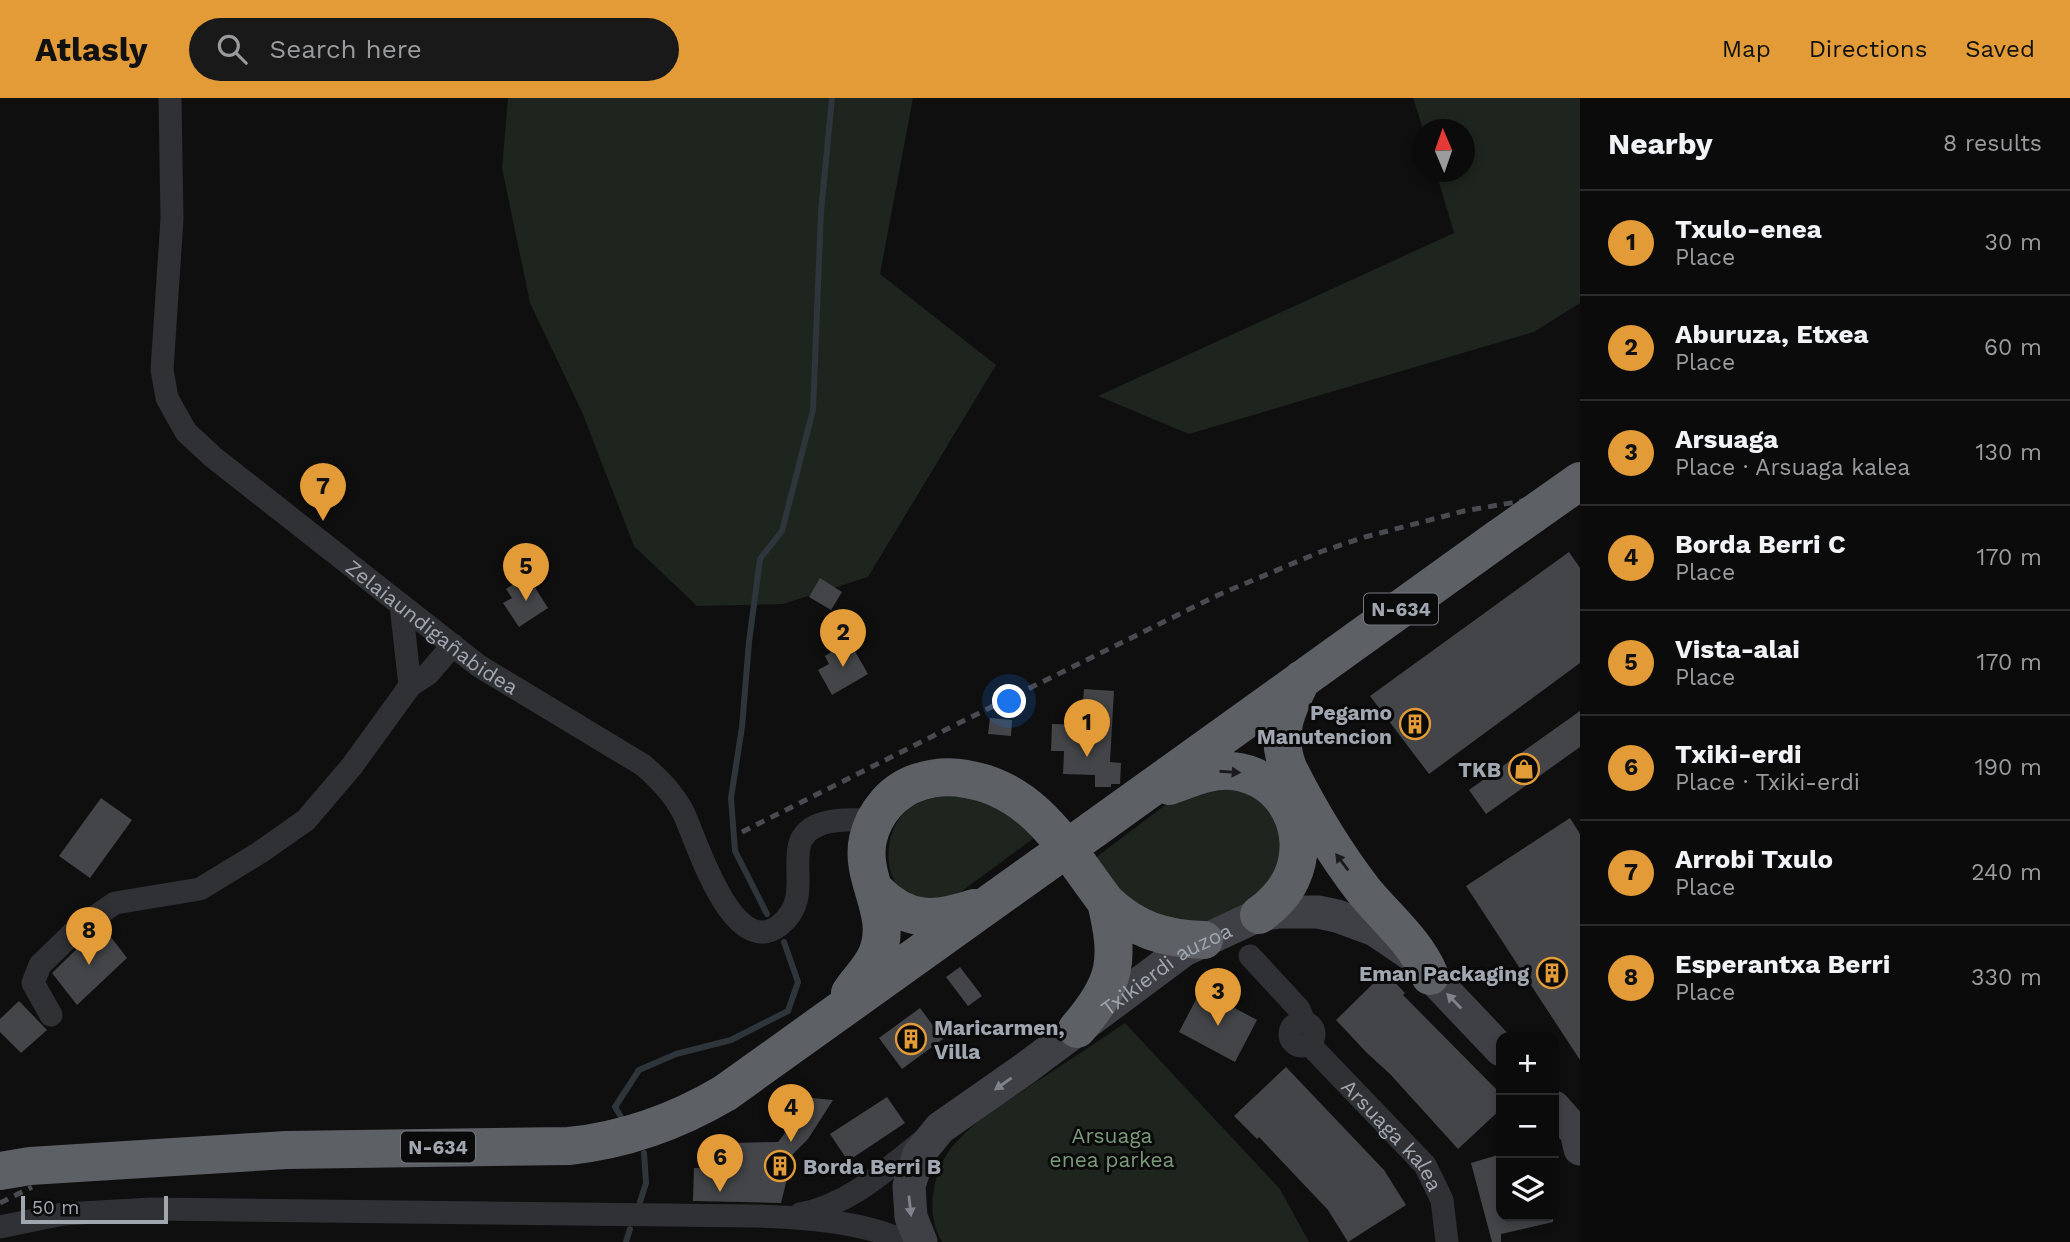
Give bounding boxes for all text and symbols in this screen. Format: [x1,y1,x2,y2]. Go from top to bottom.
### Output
search box [189,18,679,81]
text: Atlasly [35,30,147,69]
icon: search [213,30,251,68]
text: Search here [269,34,422,64]
text: Map [1722,35,1771,63]
text: Directions [1809,35,1927,63]
text: Saved [1965,35,2035,63]
north arrow [1412,119,1475,182]
text: Nearby [1608,126,1713,161]
text: 8 results [1943,130,2042,157]
text: Txulo-enea [1675,214,1822,244]
text: 1 [1626,229,1636,256]
text: 30 m [1985,229,2042,256]
text: Place [1675,244,1735,271]
text: Aburuza, Etxea [1675,319,1869,349]
text: 2 [1624,334,1638,361]
text: 60 m [1984,334,2042,361]
text: Place [1675,349,1735,376]
text: Arsuaga [1675,424,1778,454]
text: 3 [1624,439,1638,466]
text: 130 m [1976,439,2042,466]
text: Place · Arsuaga kalea [1675,454,1910,481]
pin: 7 [300,463,346,521]
text: Borda Berri C [1675,529,1846,559]
pin: 5 [503,543,549,601]
text: 4 [1624,544,1638,571]
text: 170 m [1977,544,2042,571]
street label: Zelaiaundigañabidea [341,554,523,699]
text: Place [1675,559,1735,586]
road number: N-634 [1364,594,1438,624]
pin: 2 [820,609,866,667]
text: Vista-alai [1675,634,1800,664]
text: 5 [1624,649,1638,676]
text: 170 m [1977,649,2042,676]
text: Place [1675,664,1735,691]
your location [992,684,1026,718]
pin: 1 [1064,699,1110,757]
place label: Pegamo Manutencion [1257,700,1392,749]
building icon: Pegamo Manutencion [1398,707,1432,741]
text: Txiki-erdi [1675,739,1802,769]
shop icon: TKB [1507,752,1541,786]
text: 6 [1624,754,1638,781]
text: 190 m [1975,754,2042,781]
place label: TKB [1458,757,1501,782]
one-way arrow [1219,767,1241,778]
text: Place · Txiki-erdi [1675,769,1860,796]
text: Arrobi Txulo [1675,844,1833,874]
one-way arrow [1335,854,1350,872]
text: 7 [1624,859,1638,886]
text: 240 m [1971,859,2042,886]
text: Place [1675,874,1735,901]
pin: 8 [66,907,112,965]
street label: Txikierdi auzoa [1095,917,1236,1020]
text: Esperantxa Berri [1675,949,1890,979]
building icon: Eman Packaging [1535,956,1569,990]
place label: Eman Packaging [1359,961,1529,986]
text: 8 [1624,964,1638,991]
text: 330 m [1971,964,2042,991]
pin: 3 [1195,968,1241,1026]
text: Place [1675,979,1735,1006]
one-way arrow [1447,993,1463,1010]
place label: Maricarmen, Villa [934,1015,1065,1064]
building icon: Maricarmen, Villa [894,1022,928,1056]
map controls [1496,1032,1559,1221]
button: + [1496,1032,1559,1095]
street label: Arsuaga kalea [1337,1074,1448,1195]
one-way arrow [993,1077,1012,1090]
pin: 4 [768,1084,814,1142]
button: − [1496,1095,1559,1158]
park label: Arsuaga enea parkea [1050,1123,1175,1172]
road number: N-634 [401,1132,475,1162]
pin: 6 [697,1134,743,1192]
building icon: Borda Berri B [763,1149,797,1183]
place label: Borda Berri B [803,1154,941,1179]
button: layers [1496,1158,1559,1221]
scale bar [21,1193,168,1225]
one-way arrow [905,1195,916,1217]
text: 50 m [32,1196,79,1219]

